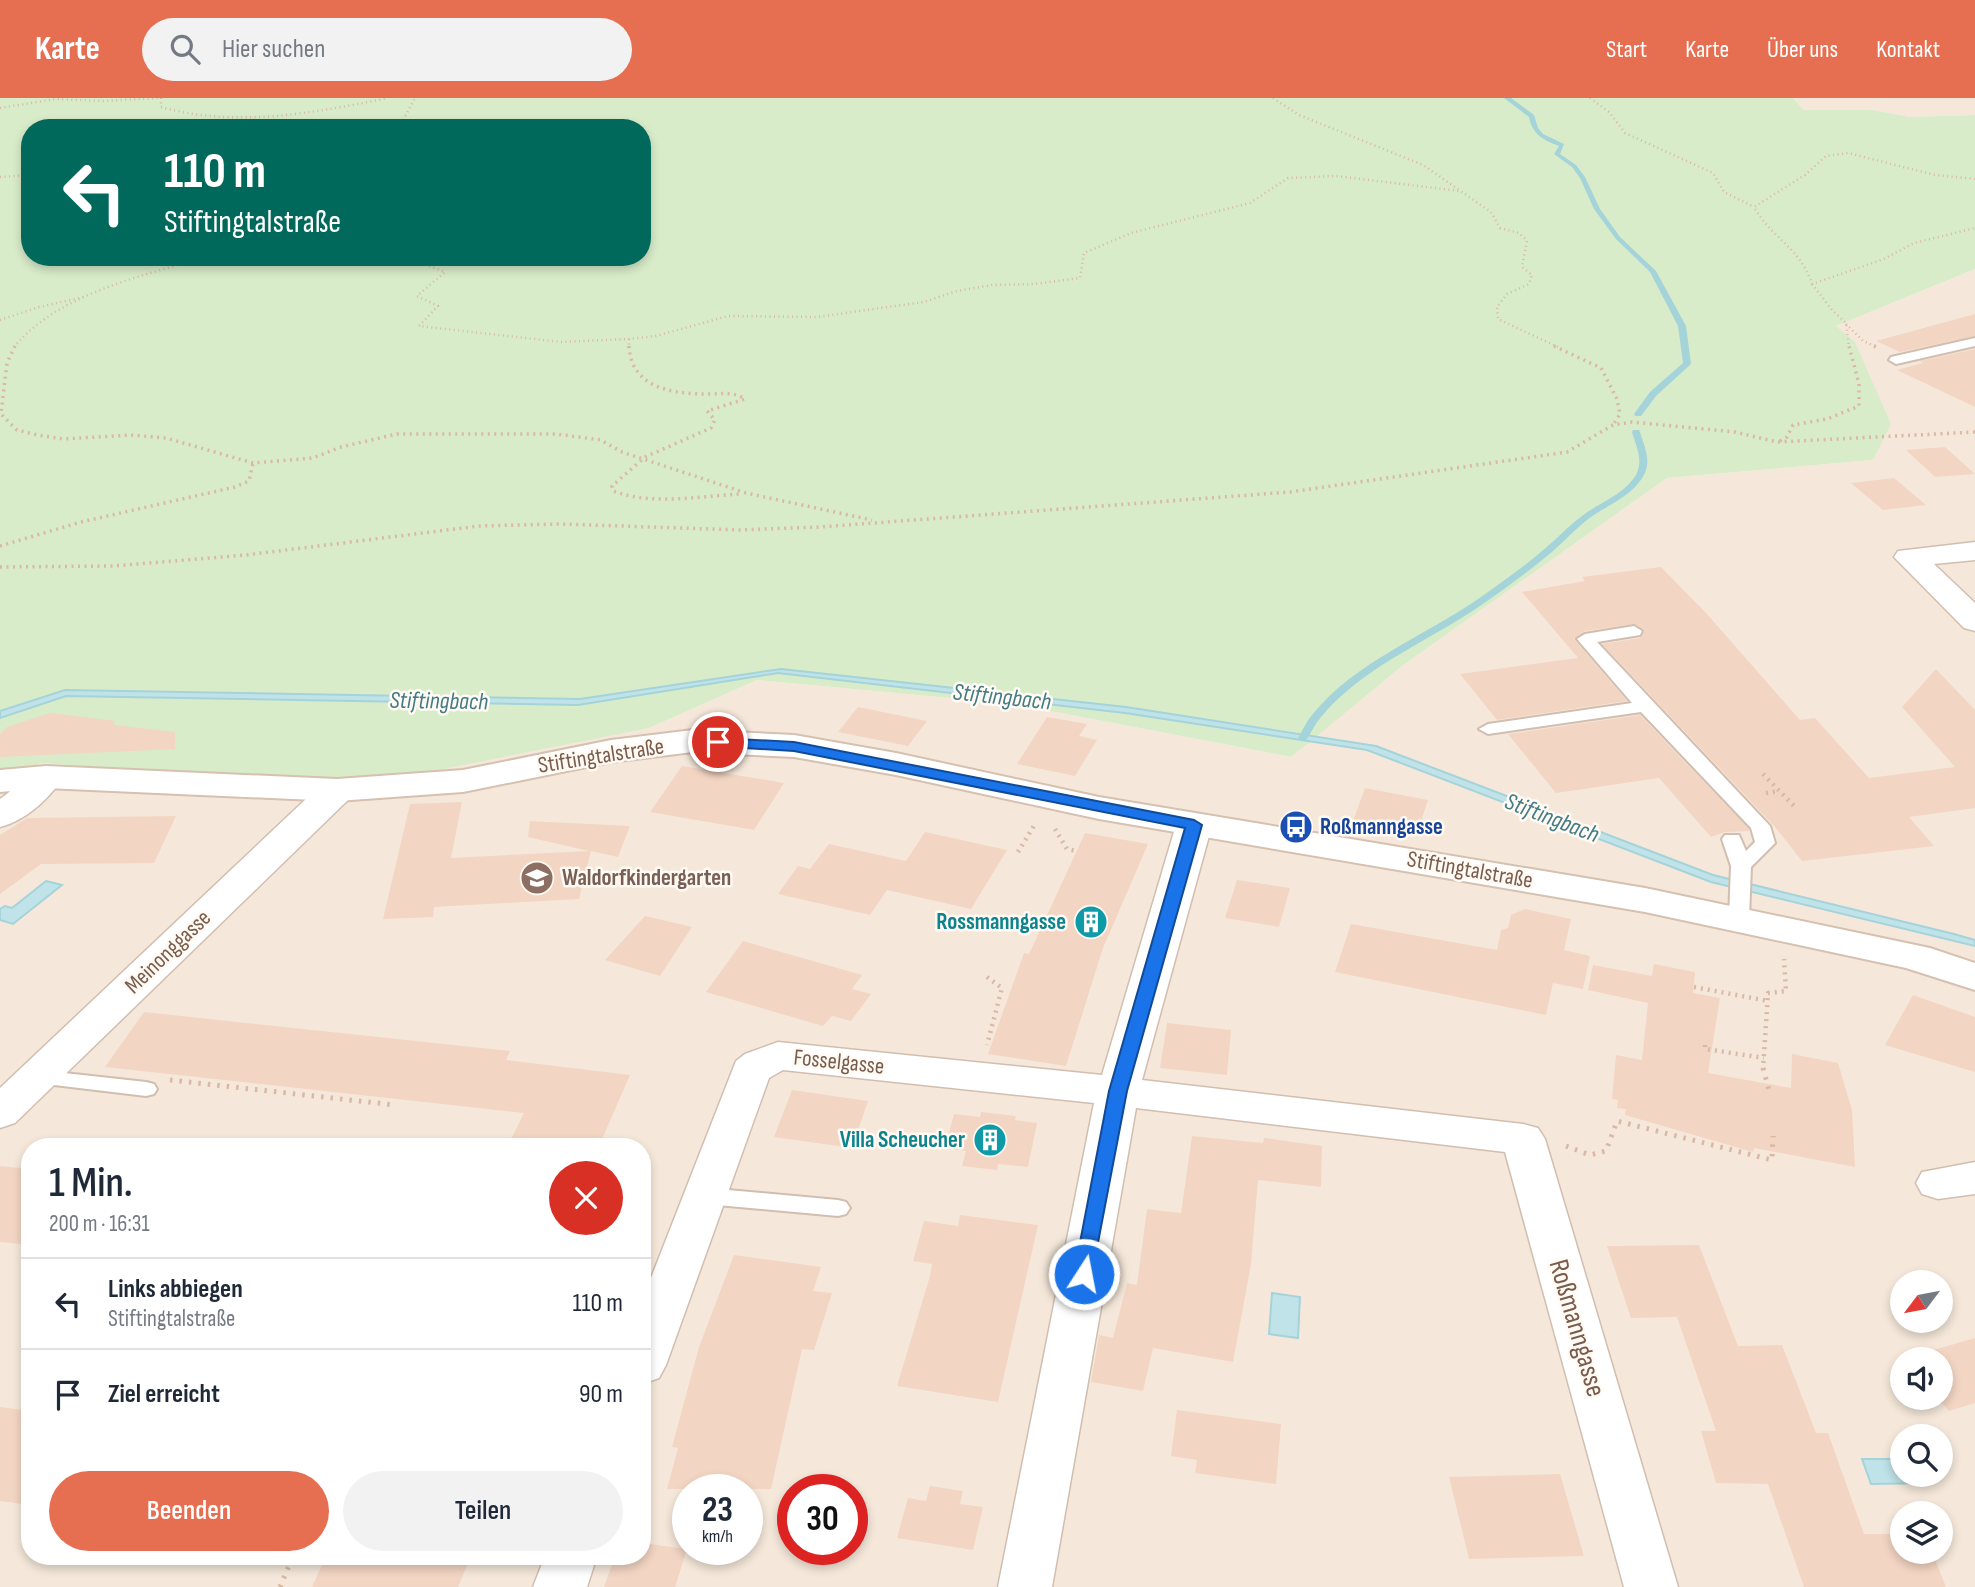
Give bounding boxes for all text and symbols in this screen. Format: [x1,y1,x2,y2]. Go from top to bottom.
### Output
search box [142,18,632,81]
text: Karte [35,29,100,69]
icon: search [166,30,204,68]
text: Hier suchen [222,34,325,65]
text: Start [1606,35,1647,64]
text: Karte [1685,35,1729,64]
text: Über uns [1767,35,1838,64]
text: Kontakt [1876,35,1940,64]
text: 110 m [164,143,266,202]
icon: left [49,147,140,238]
text: Stiftingtalstraße [164,203,341,242]
water label: Stiftingbach [951,677,1053,717]
water label: Stiftingbach [389,686,489,716]
pin [688,712,748,772]
icon: arrive [699,723,737,761]
street label: Stiftingtalstraße [536,732,666,780]
water label: Stiftingbach [1501,787,1603,849]
bus stop icon: Roßmanngasse [1277,808,1315,846]
place label: Roßmanngasse [1320,813,1443,841]
street label: Stiftingtalstraße [1405,845,1535,895]
school or university icon: Waldorfkindergarten [518,859,556,897]
place label: Waldorfkindergarten [562,864,731,892]
building icon: Rossmanngasse [1072,903,1110,941]
street label: Meinonggasse [119,904,217,1000]
place label: Rossmanngasse [936,908,1066,936]
street label: Fosselgasse [792,1043,886,1081]
building icon: Villa Scheucher [971,1121,1009,1159]
place label: Villa Scheucher [840,1126,965,1154]
text: 1 Min. [49,1158,133,1209]
button: close [549,1161,623,1235]
text: 200 m · 16:31 [49,1210,149,1238]
position arrow [1047,1237,1121,1311]
street label: Roßmanngasse [1542,1256,1612,1400]
north arrow [1890,1270,1953,1334]
map controls [1890,1270,1953,1564]
text: Links abbiegen [108,1274,243,1305]
icon: left [49,1285,87,1323]
text: 110 m [572,1288,623,1319]
text: Stiftingtalstraße [108,1305,235,1333]
button: sound [1890,1347,1953,1410]
icon: arrive [49,1376,87,1414]
text: Ziel erreicht [108,1379,220,1410]
text: 90 m [579,1379,623,1410]
button: search [1890,1424,1953,1487]
button: Beenden [49,1471,329,1551]
button: Teilen [343,1471,623,1551]
speed limit sign: 30 [777,1474,868,1565]
text: 23 [702,1489,733,1532]
button: layers [1890,1501,1953,1564]
text: km/h [702,1526,733,1547]

